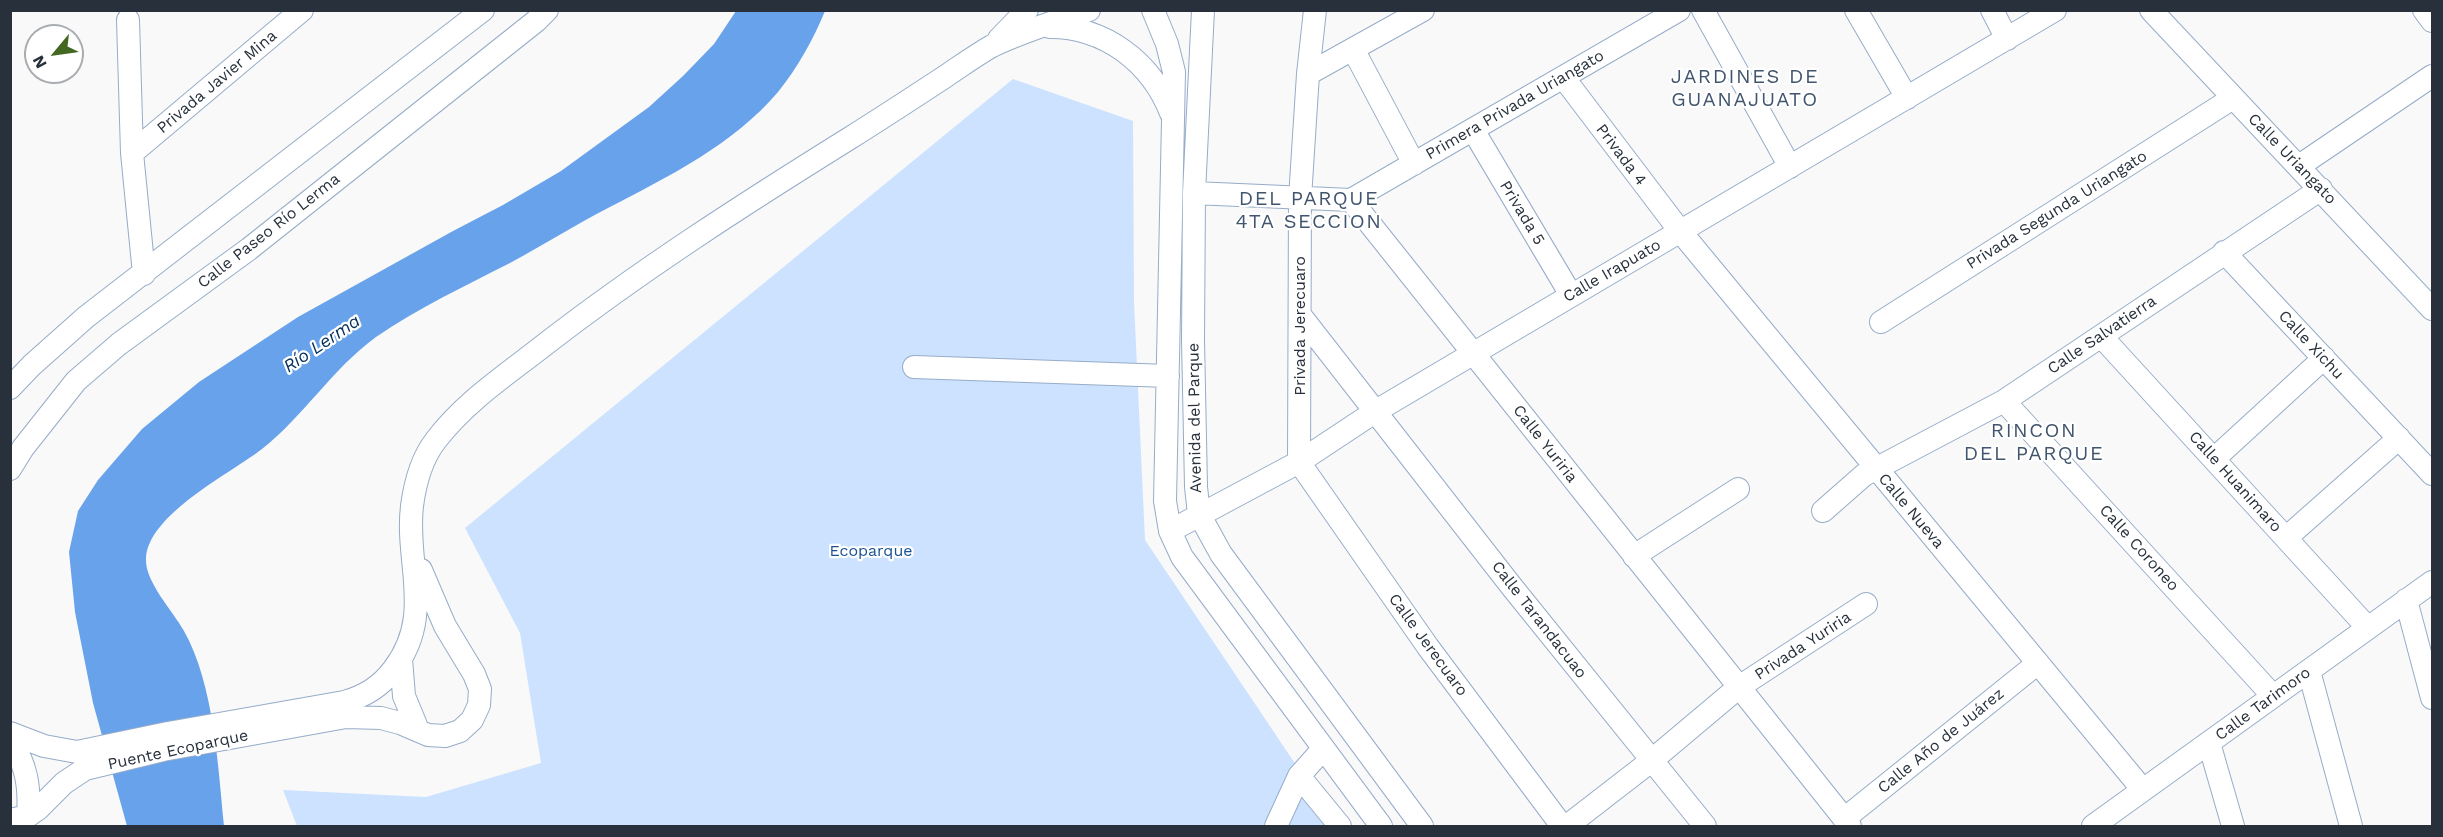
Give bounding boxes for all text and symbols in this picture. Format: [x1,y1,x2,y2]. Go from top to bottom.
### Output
north arrow [24,24,84,84]
street label: Privada Javier Mina [153,26,281,138]
street label: Primera Privada Uriangato [1422,46,1608,164]
text: N [28,52,51,72]
district label: JARDINES DE GUANAJUATO [1671,65,1819,112]
street label: Calle Uriangato [2244,110,2340,208]
street label: Privada 4 [1592,120,1650,190]
street label: Privada Segunda Uriangato [1963,146,2151,274]
street label: Calle Paseo Río Lerma [194,169,344,293]
street label: Privada 5 [1495,177,1549,249]
district label: DEL PARQUE 4TA SECCION [1236,187,1382,234]
street label: Calle Irapuato [1560,235,1664,307]
street label: Privada Jerecuaro [1290,256,1310,396]
street label: Calle Salvatierra [2044,291,2160,379]
street label: Calle Xichu [2274,307,2348,383]
water label: Río Lerma [279,310,365,378]
street label: Avenida del Parque [1184,343,1206,493]
street label: Calle Yuriria [1509,401,1581,487]
district label: RINCON DEL PARQUE [1964,419,2104,466]
street label: Calle Huanimaro [2185,427,2285,537]
street label: Calle Nueva [1874,470,1948,552]
street label: Calle Coroneo [2095,501,2183,595]
park label: Ecoparque [830,541,912,561]
street label: Calle Tarandacuao [1487,558,1591,682]
street label: Calle Jerecuaro [1384,590,1472,700]
street label: Privada Yuriria [1751,608,1855,684]
street label: Calle Tarimoro [2212,663,2314,745]
street label: Calle Año de Juárez [1874,684,2008,798]
street label: Puente Ecoparque [106,726,250,774]

